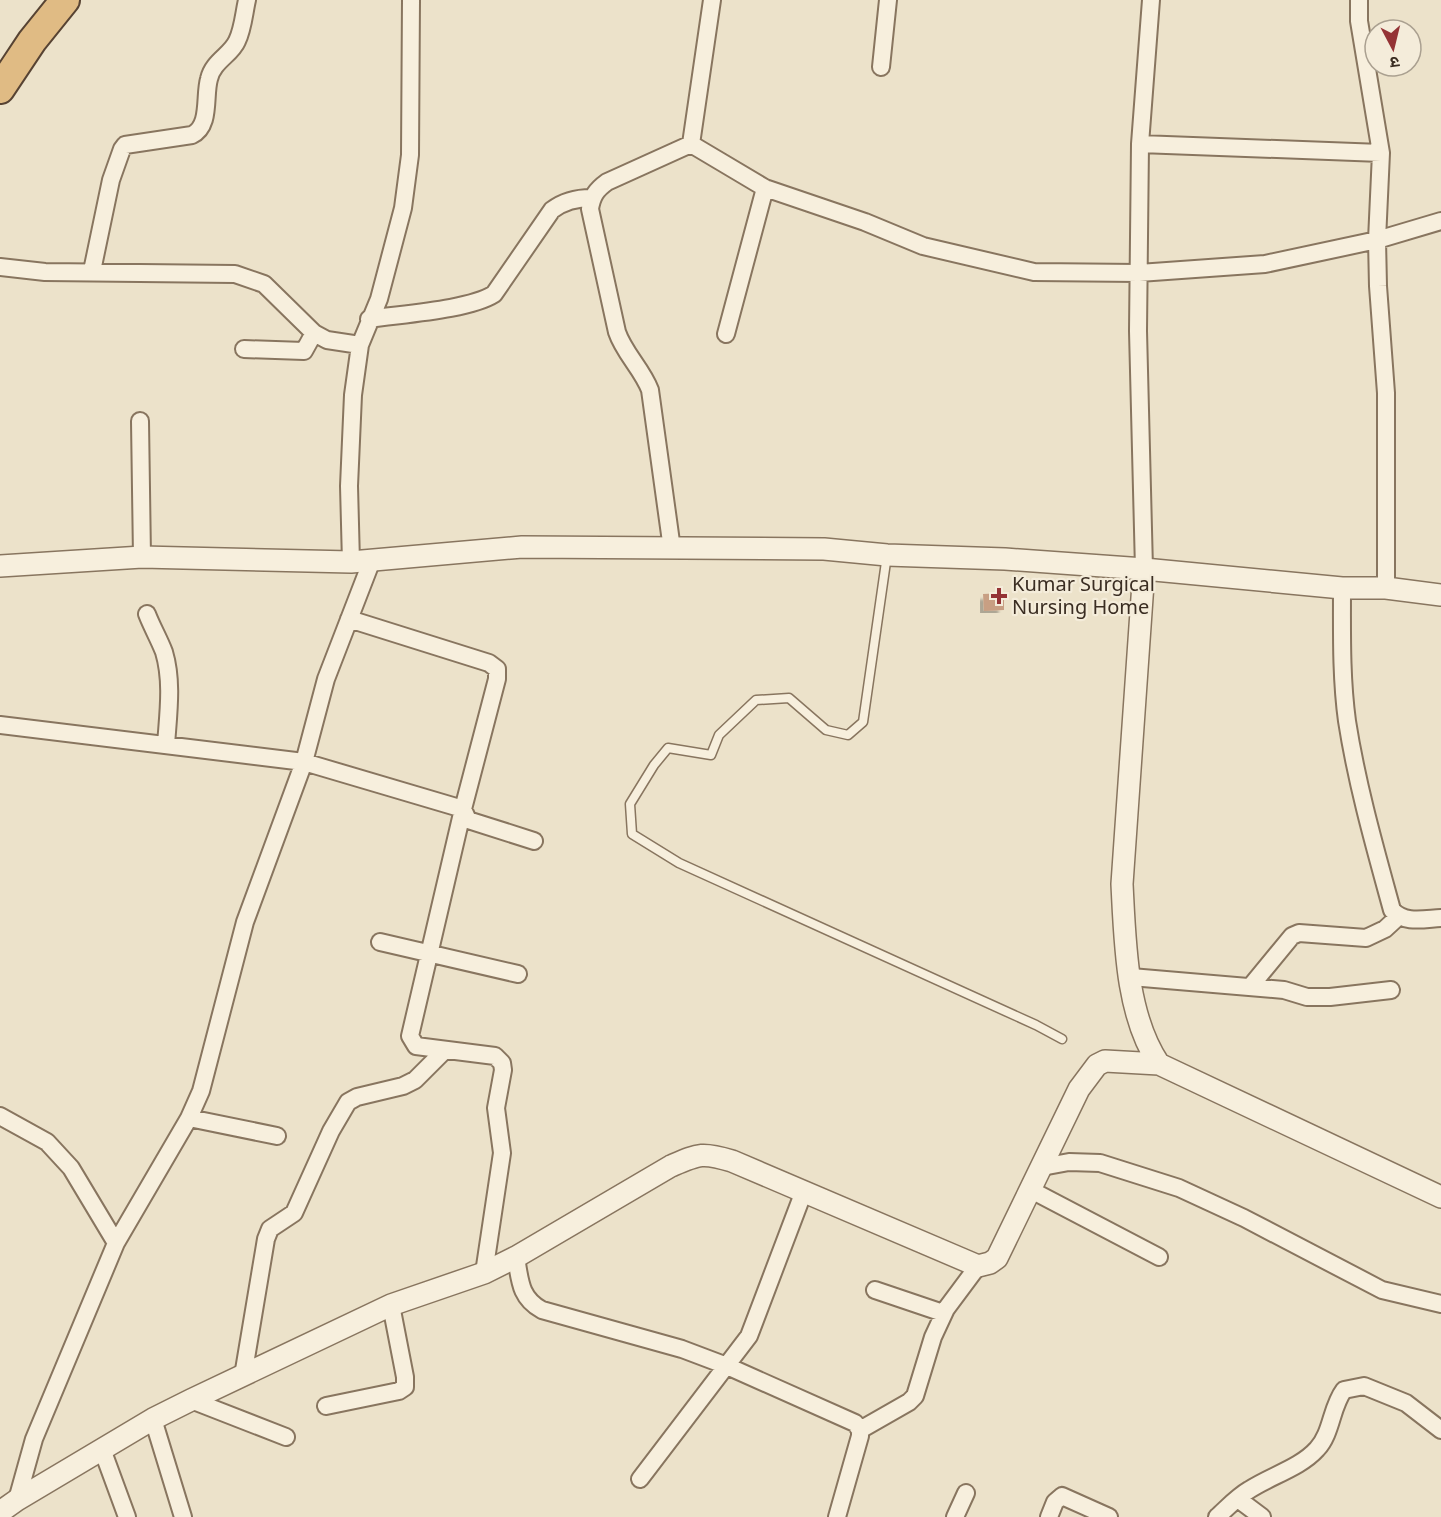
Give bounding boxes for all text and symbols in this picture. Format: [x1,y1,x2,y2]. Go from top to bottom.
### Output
north arrow [1363,18,1423,78]
text: उ [1388,49,1400,71]
place label: Kumar Surgical Nursing Home [1012,573,1155,622]
marker: Kumar Surgical Nursing Home [990,587,1008,605]

